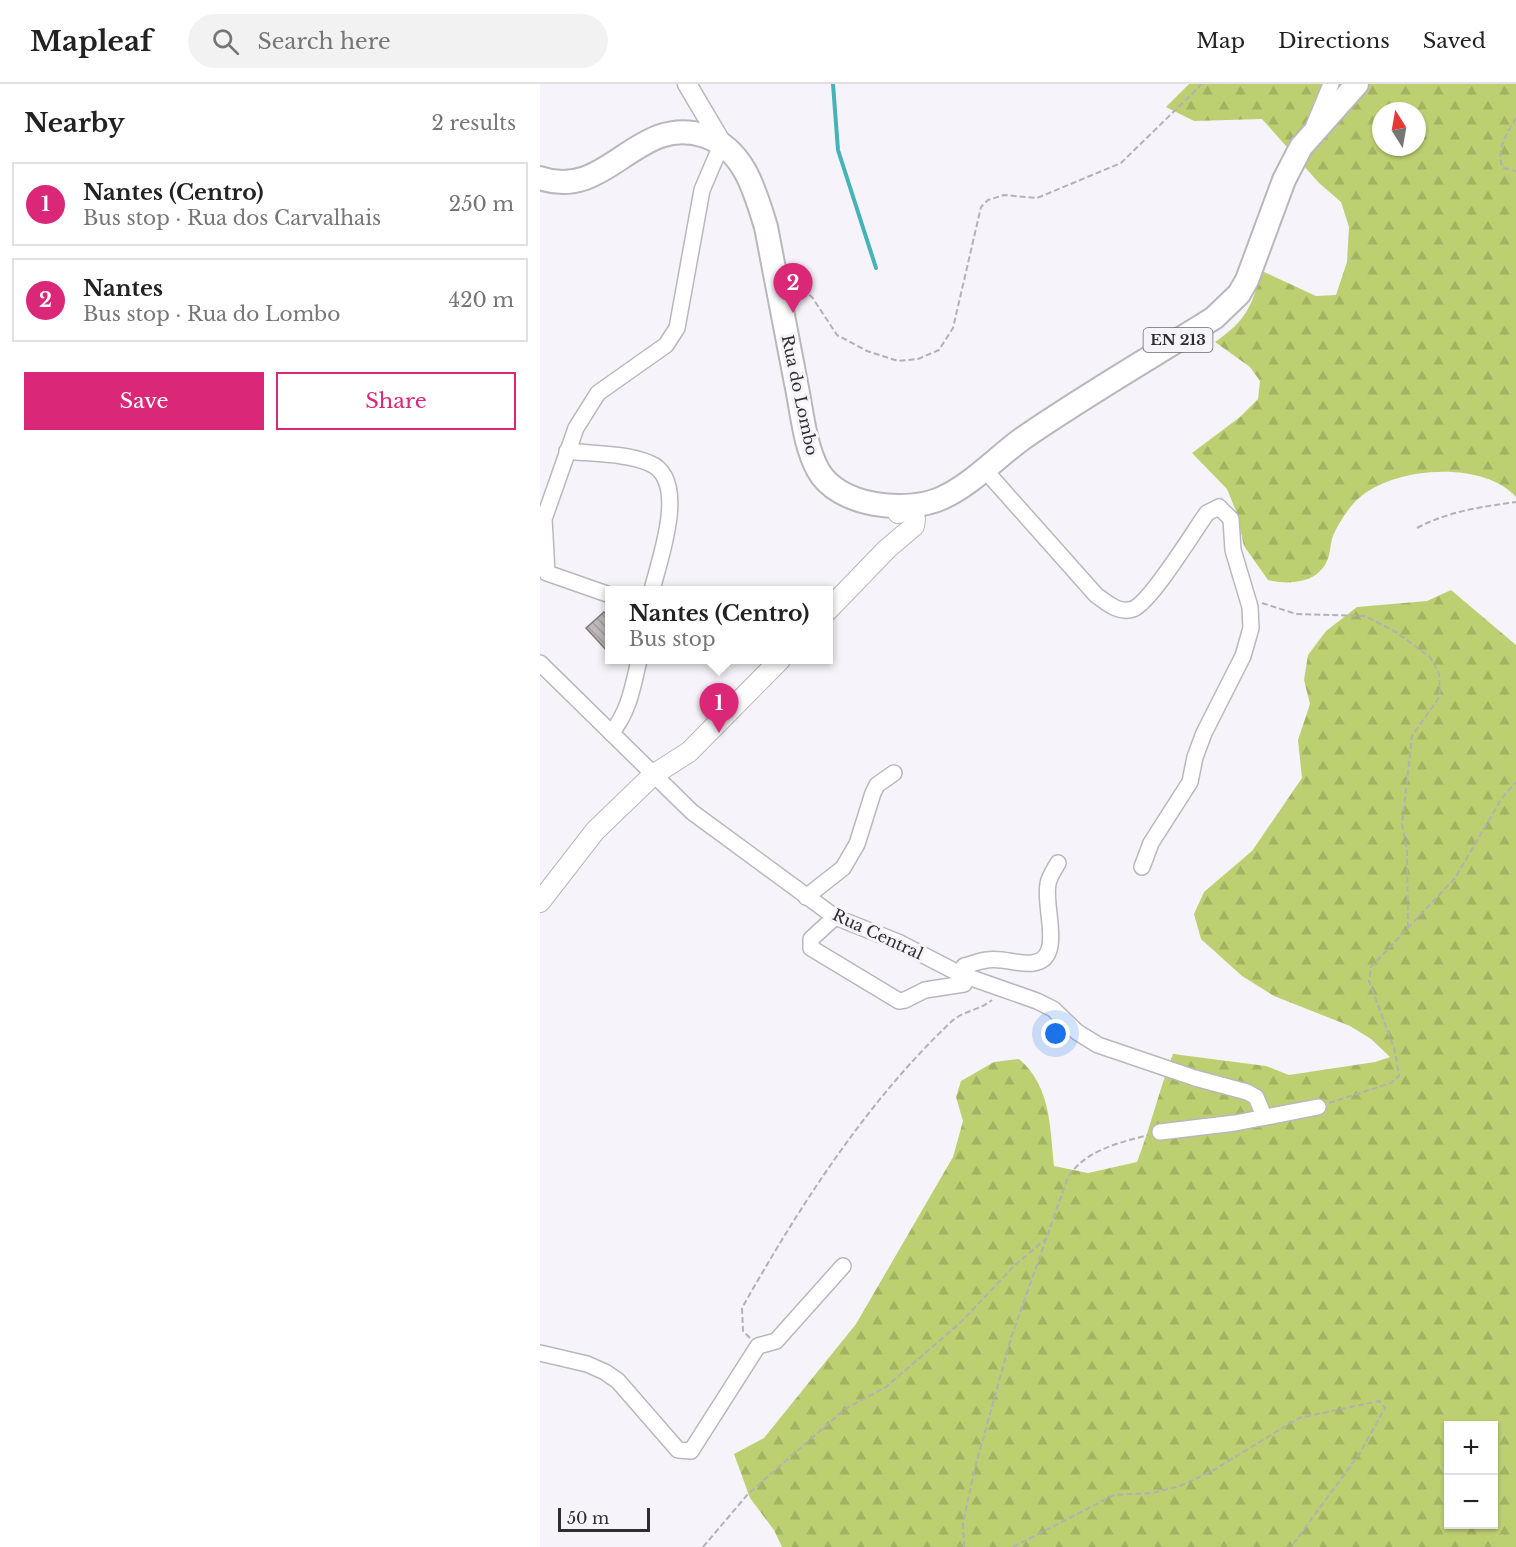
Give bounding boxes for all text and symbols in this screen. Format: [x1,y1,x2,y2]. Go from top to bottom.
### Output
search box [188,14,608,68]
text: Mapleaf [30,24,152,59]
icon: search [209,25,242,58]
text: Search here [257,28,391,55]
text: Map [1196,28,1245,54]
text: Directions [1278,28,1390,54]
text: Saved [1423,28,1486,54]
north arrow [1372,102,1426,156]
text: Nearby [24,107,125,139]
text: 2 results [432,111,516,135]
text: Nantes (Centro) [83,179,264,206]
text: 1 [41,192,50,216]
text: 250 m [449,192,514,216]
text: Bus stop · Rua dos Carvalhais [83,206,381,230]
pin: 2 [774,264,812,313]
text: Nantes [83,275,163,302]
text: 2 [39,288,52,312]
text: 420 m [449,288,514,312]
text: Bus stop · Rua do Lombo [83,302,340,326]
road number: EN 213 [1144,328,1212,352]
street label: Rua do Lombo [777,333,823,457]
button: Save [24,372,264,430]
button: Share [276,372,516,430]
popup [605,586,833,664]
text: Nantes (Centro) [629,600,809,627]
text: Bus stop [629,627,715,651]
pin: 1 [700,684,738,733]
street label: Rua Central [830,904,926,964]
your location [1041,1019,1070,1048]
map controls [1444,1421,1498,1529]
button: + [1444,1421,1498,1475]
button: − [1444,1475,1498,1529]
scale bar [558,1505,650,1532]
text: 50 m [567,1508,609,1528]

